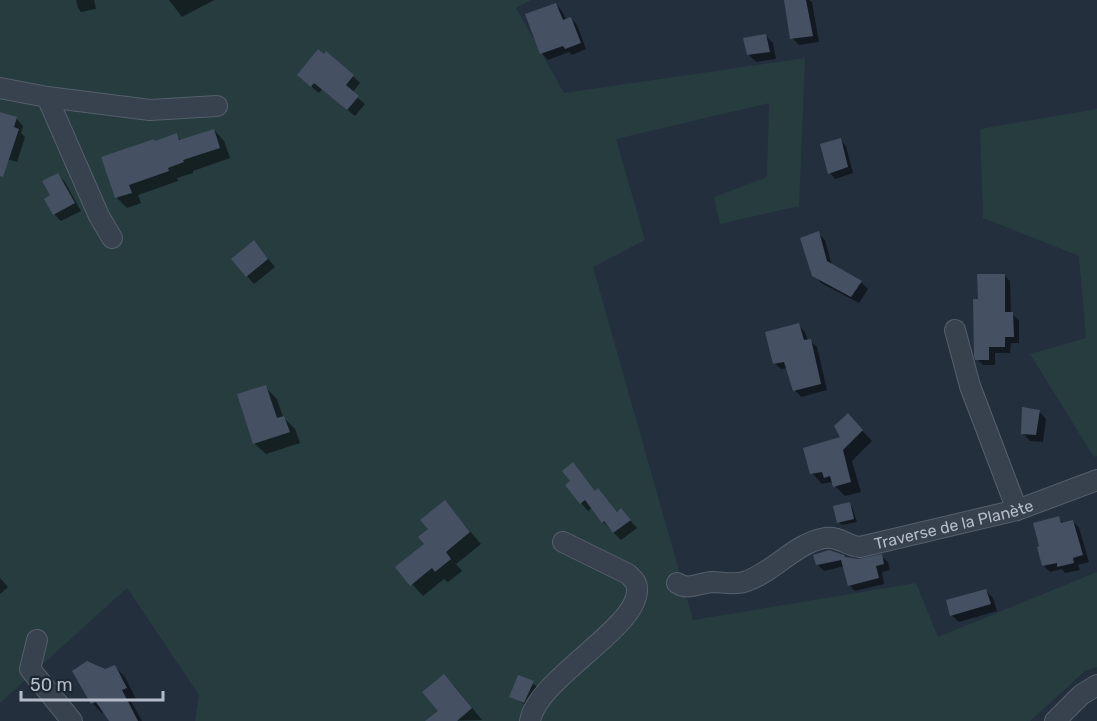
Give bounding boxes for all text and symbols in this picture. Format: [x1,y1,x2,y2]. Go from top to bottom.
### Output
street label: Traverse de la Planète [872,495,1036,553]
scale bar [21,664,164,702]
text: 50 m [30,674,73,696]

